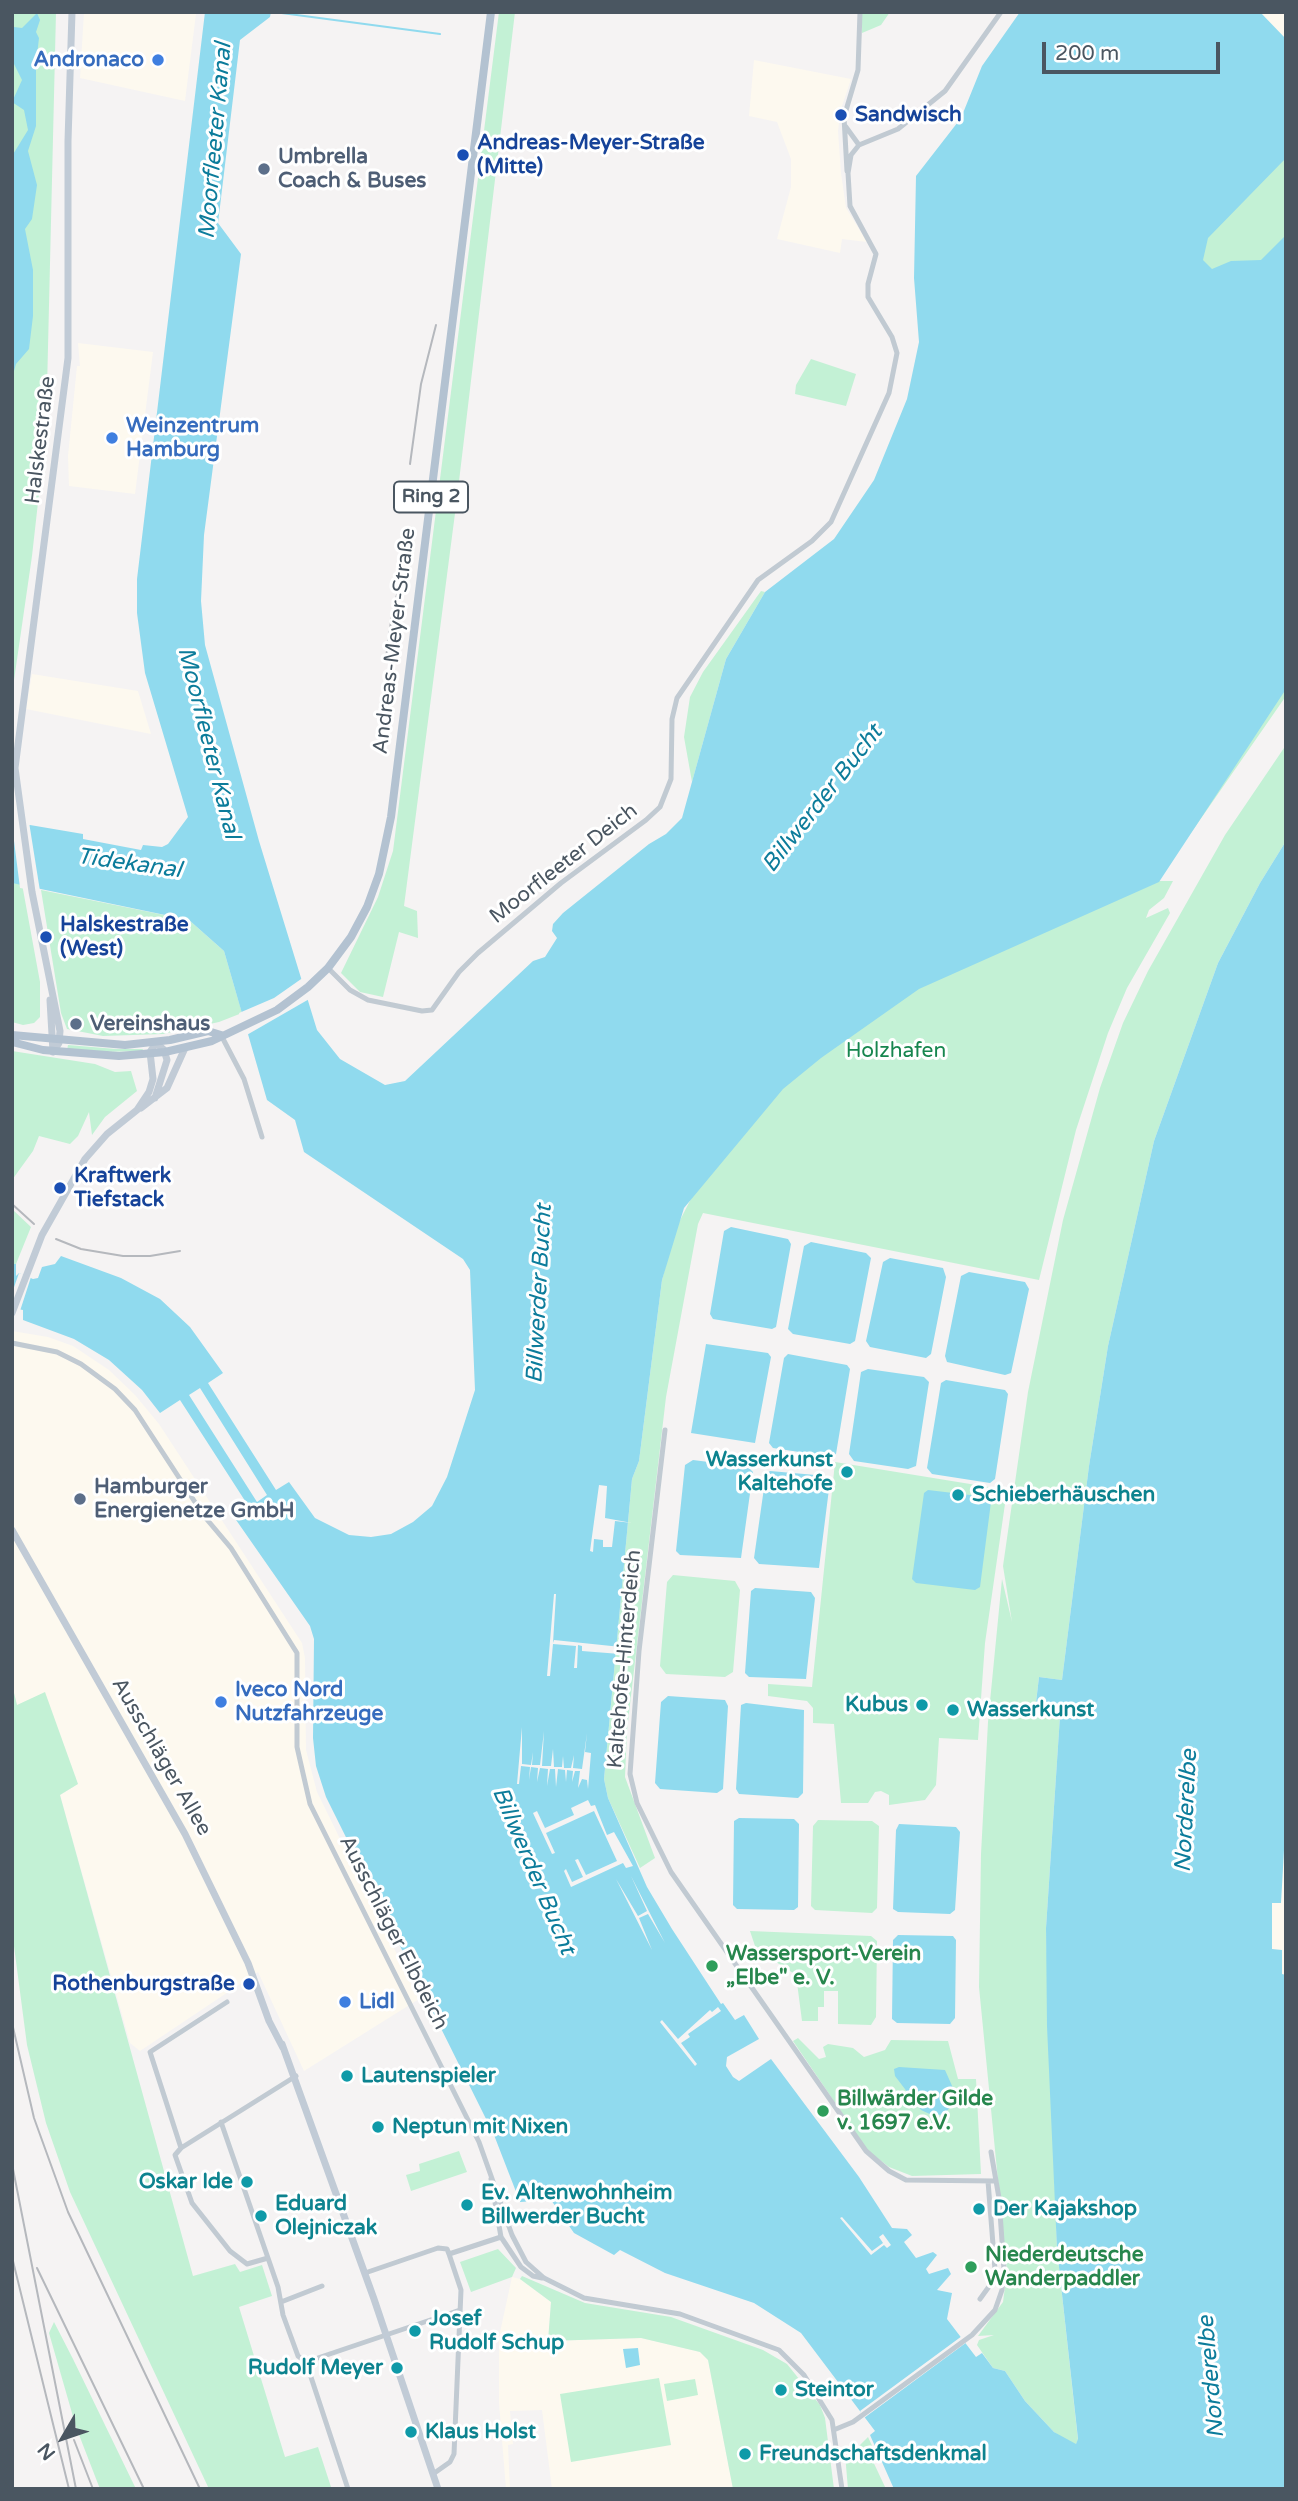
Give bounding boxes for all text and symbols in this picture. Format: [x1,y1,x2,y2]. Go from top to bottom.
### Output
scale bar [1046,28,1224,72]
text: 200 m [1055,41,1119,66]
water label: Moorfleeter Kanal [194,42,238,240]
place label: Andronaco [33,47,144,73]
marker: Andronaco [150,52,166,68]
place label: Sandwisch [855,102,962,128]
marker: Sandwisch [833,107,849,123]
place label: Andreas-Meyer-Straße (Mitte) [477,130,705,180]
place label: Umbrella Coach & Buses [278,144,426,194]
marker: Andreas-Meyer-Straße (Mitte) [455,147,471,163]
marker: Umbrella Coach & Buses [256,161,272,177]
street label: Halskestraße [21,375,61,505]
place label: Weinzentrum Hamburg [126,413,259,463]
marker: Weinzentrum Hamburg [104,430,120,446]
road number: Ring 2 [394,482,468,512]
street label: Andreas-Meyer-Straße [369,526,421,756]
water label: Moorfleeter Kanal [171,644,245,842]
water label: Billwerder Bucht [757,720,889,878]
street label: Moorfleeter Deich [485,799,643,929]
water label: Tidekanal [75,843,183,885]
place label: Halskestraße (West) [60,912,189,962]
marker: Halskestraße (West) [38,929,54,945]
place label: Vereinshaus [90,1011,210,1037]
marker: Vereinshaus [68,1016,84,1032]
park label: Holzhafen [846,1038,946,1064]
place label: Kraftwerk Tiefstack [74,1163,171,1213]
marker: Kraftwerk Tiefstack [52,1180,68,1196]
water label: Billwerder Bucht [522,1204,558,1384]
place label: Wasserkunst Kaltehofe [706,1447,833,1497]
marker: Wasserkunst Kaltehofe [839,1464,855,1480]
place label: Hamburger Energienetze GmbH [94,1474,295,1524]
place label: Schieberhäuschen [972,1482,1155,1508]
marker: Schieberhäuschen [950,1487,966,1503]
marker: Hamburger Energienetze GmbH [72,1491,88,1507]
street label: Kaltehofe-Hinterdeich [603,1549,647,1769]
street label: Ausschläger Allee [106,1674,216,1840]
place label: Iveco Nord Nutzfahrzeuge [235,1677,383,1727]
place label: Kubus [845,1692,908,1718]
marker: Iveco Nord Nutzfahrzeuge [213,1694,229,1710]
marker: Kubus [914,1697,930,1713]
place label: Wasserkunst [967,1697,1094,1723]
marker: Wasserkunst [945,1702,961,1718]
water label: Norderelbe [1170,1749,1204,1873]
water label: Billwerder Bucht [485,1783,581,1959]
street label: Ausschläger Elbdeich [333,1832,453,2034]
place label: Wassersport-Verein „Elbe" e. V. [726,1941,921,1991]
marker: Wassersport-Verein „Elbe" e. V. [704,1958,720,1974]
place label: Rothenburgstraße [52,1971,235,1997]
marker: Rothenburgstraße [241,1976,257,1992]
place label: Lidl [359,1989,395,2015]
marker: Lidl [337,1994,353,2010]
place label: Lautenspieler [361,2063,496,2089]
marker: Lautenspieler [339,2068,355,2084]
place label: Billwärder Gilde v. 1697 e.V. [837,2086,993,2136]
marker: Billwärder Gilde v. 1697 e.V. [815,2103,831,2119]
place label: Neptun mit Nixen [392,2114,568,2140]
marker: Neptun mit Nixen [370,2119,386,2135]
place label: Oskar Ide [139,2169,233,2195]
marker: Oskar Ide [239,2174,255,2190]
place label: Ev. Altenwohnheim Billwerder Bucht [481,2180,672,2230]
place label: Eduard Olejniczak [275,2191,377,2241]
place label: Der Kajakshop [993,2196,1137,2222]
marker: Ev. Altenwohnheim Billwerder Bucht [459,2197,475,2213]
marker: Der Kajakshop [971,2201,987,2217]
marker: Eduard Olejniczak [253,2208,269,2224]
place label: Niederdeutsche Wanderpaddler [985,2242,1144,2292]
marker: Niederdeutsche Wanderpaddler [963,2259,979,2275]
place label: Josef Rudolf Schup [429,2306,564,2356]
water label: Norderelbe [1193,2315,1231,2439]
marker: Josef Rudolf Schup [407,2323,423,2339]
place label: Rudolf Meyer [248,2355,383,2381]
marker: Rudolf Meyer [389,2360,405,2376]
place label: Steintor [795,2377,874,2403]
marker: Steintor [773,2382,789,2398]
north arrow [28,2403,98,2473]
place label: Klaus Holst [425,2419,536,2445]
marker: Klaus Holst [403,2424,419,2440]
text: N [33,2438,60,2464]
place label: Freundschaftsdenkmal [759,2441,987,2467]
marker: Freundschaftsdenkmal [737,2446,753,2462]

